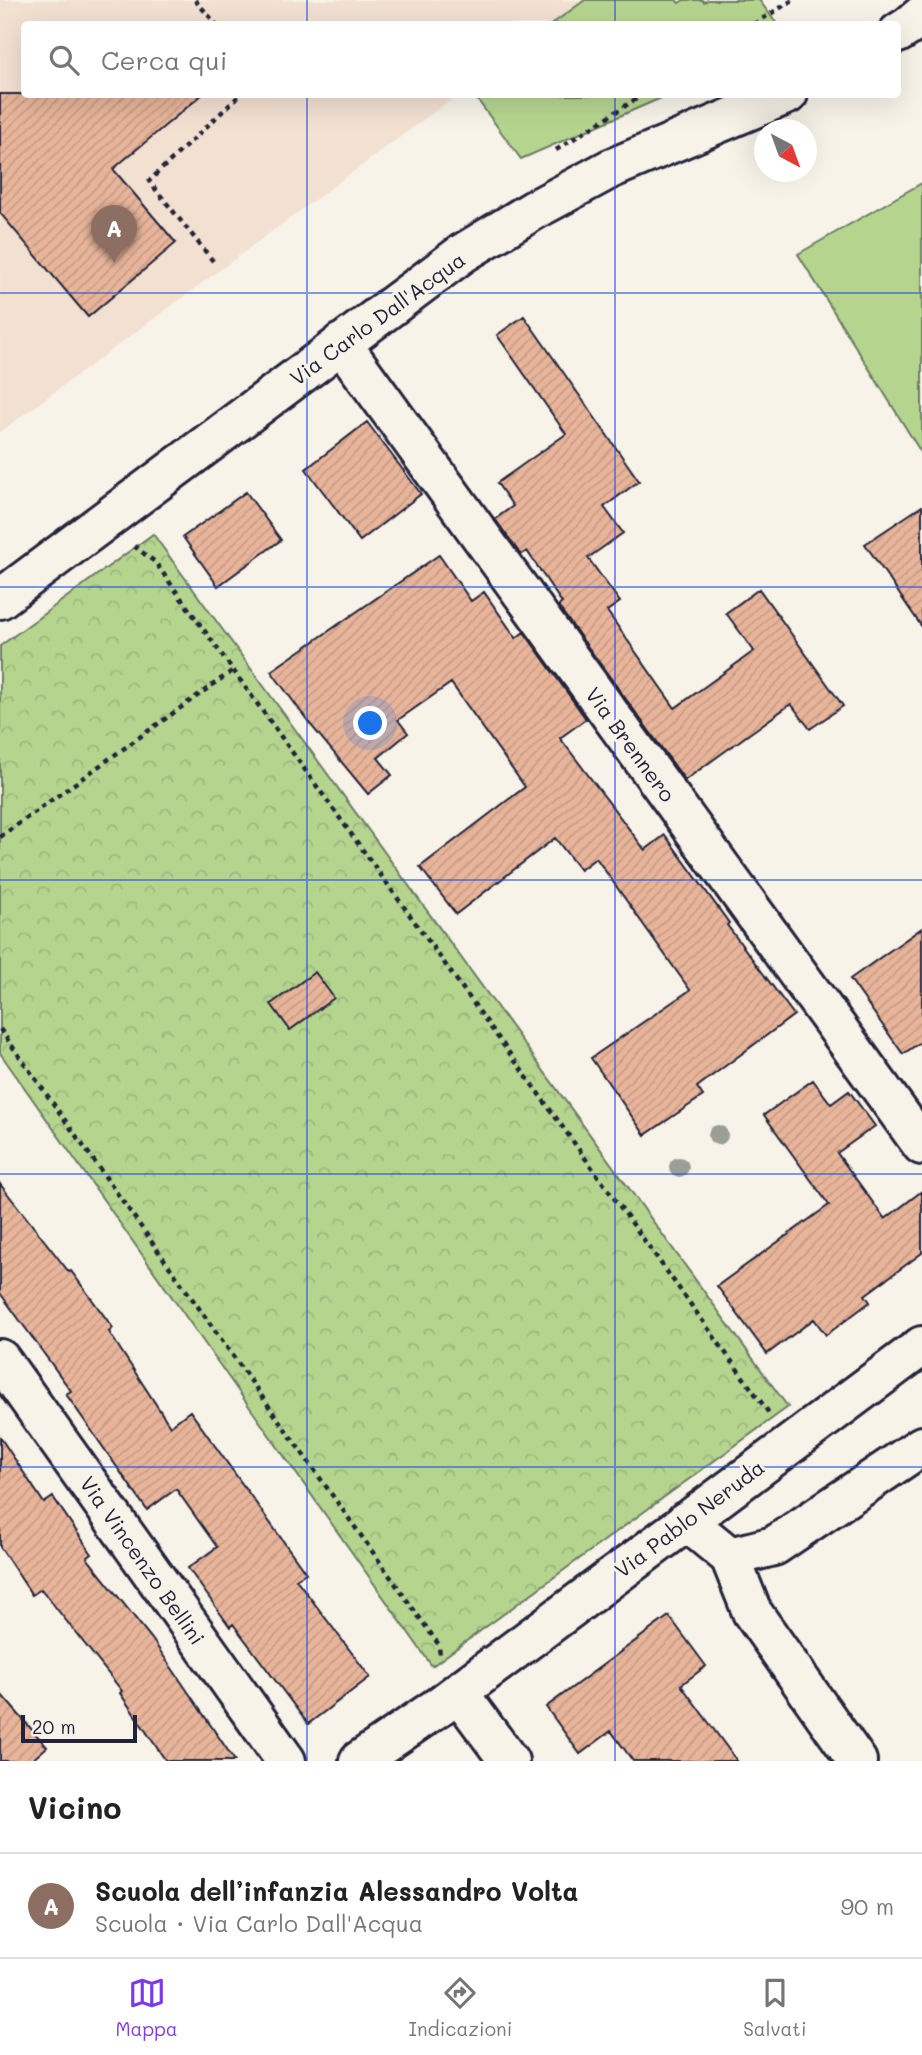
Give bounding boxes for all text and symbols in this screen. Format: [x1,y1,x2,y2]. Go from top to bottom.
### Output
search box [21,21,901,98]
icon: search [45,41,83,79]
text: Cerca qui [101,43,227,77]
north arrow [754,119,817,182]
pin: A [91,205,137,263]
street label: Via Carlo Dall'Acqua [284,245,470,391]
street label: Via Brennero [580,681,682,807]
your location [353,706,387,740]
street label: Via Pablo Neruda [609,1453,769,1583]
street label: Via Vincenzo Bellini [75,1470,211,1650]
scale bar [21,1712,136,1744]
text: 20 m [32,1714,76,1739]
text: Vicino [28,1787,122,1827]
text: Scuola dell’infanzia Alessandro Volta [95,1874,579,1908]
text: A [43,1891,59,1921]
text: 90 m [841,1891,894,1921]
text: Scuola · Via Carlo Dall'Acqua [95,1908,423,1938]
tab: Mappa [115,1974,178,2041]
tab: Indicazioni [409,1974,512,2041]
tab: Salvati [743,1974,807,2041]

